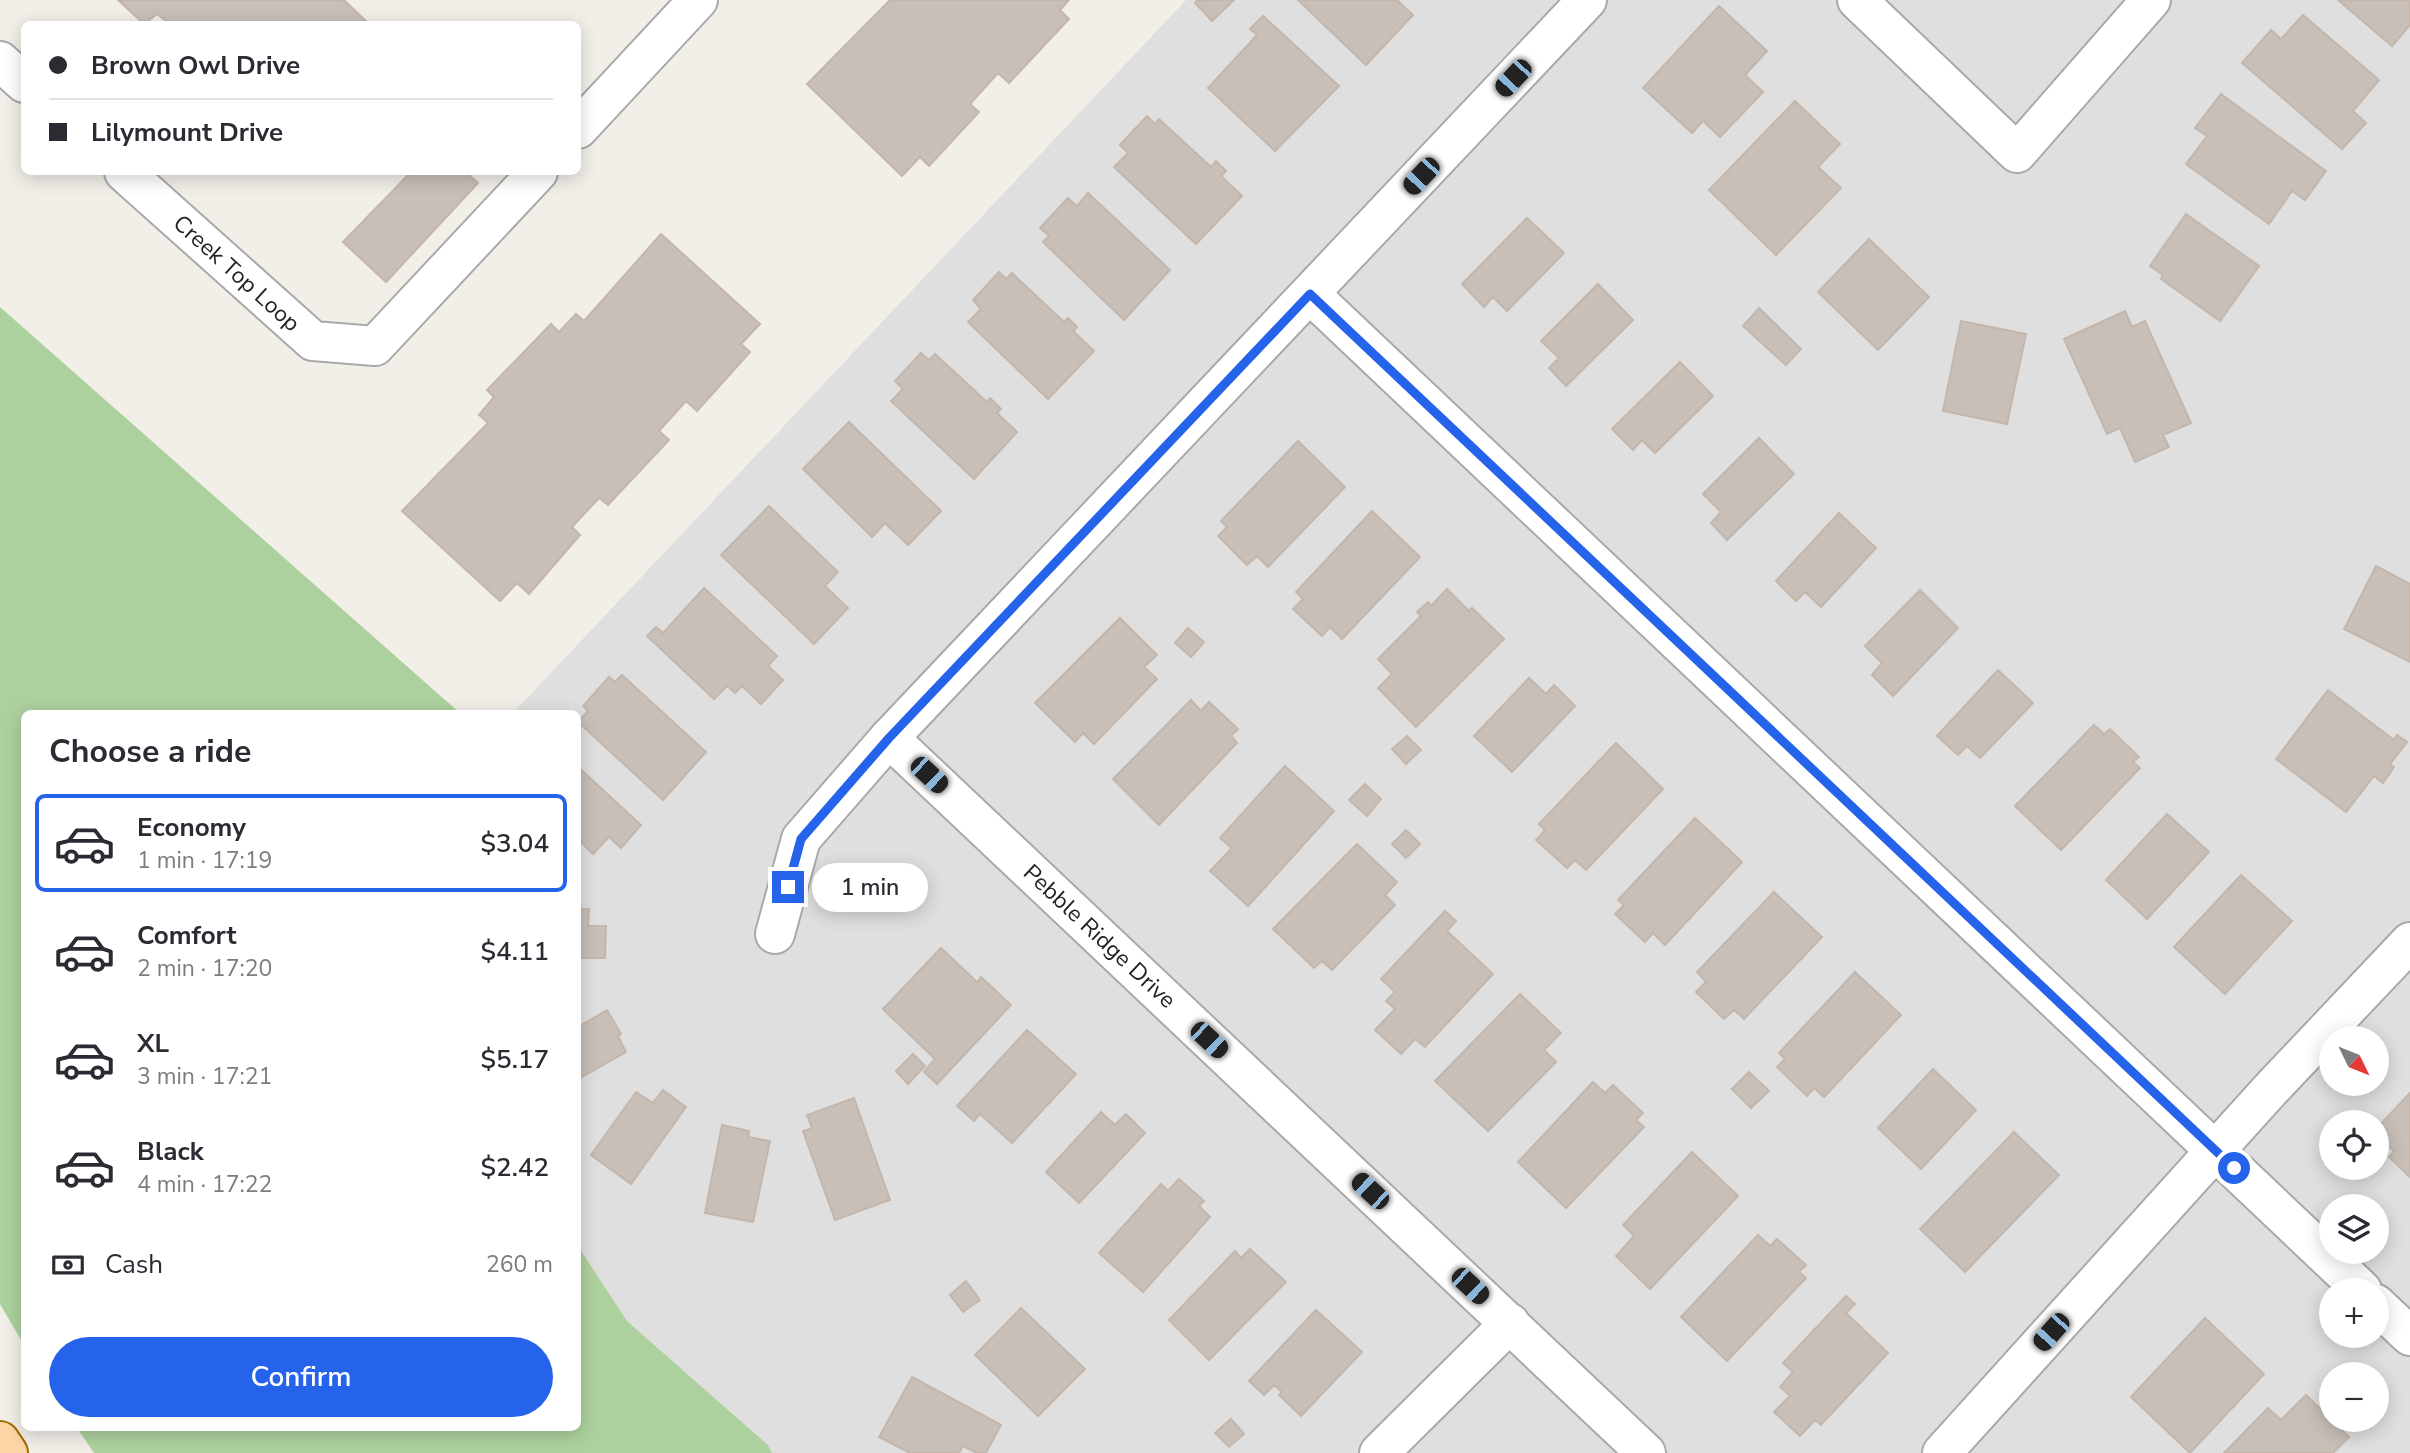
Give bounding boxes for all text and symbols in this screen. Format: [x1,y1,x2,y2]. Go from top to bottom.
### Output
text: Brown Owl Drive [91,48,300,83]
car [1491,55,1536,101]
text: Lilymount Drive [91,115,283,150]
car [1399,153,1444,199]
street label: Creek Top Loop [166,208,307,339]
text: Choose a ride [49,730,251,773]
car [907,753,952,797]
text: Economy [137,810,246,845]
icon: car [53,812,116,875]
text: $3.04 [480,826,549,861]
text: 1 min · 17:19 [137,845,272,876]
street label: Pebble Ridge Drive [1017,857,1183,1015]
callout: 1 min [812,862,928,912]
route end [772,871,804,903]
text: 1 min [841,872,899,903]
text: Comfort [137,918,237,953]
icon: car [53,920,116,983]
text: $4.11 [480,934,549,969]
text: 2 min · 17:20 [137,953,272,984]
car [1187,1018,1232,1062]
text: XL [137,1026,169,1061]
north arrow [2319,1026,2389,1096]
map controls [2319,1026,2389,1432]
icon: car [53,1028,116,1091]
text: $5.17 [480,1042,549,1077]
text: 3 min · 17:21 [137,1061,272,1092]
button: locate [2319,1110,2389,1180]
text: Black [137,1134,204,1169]
icon: car [53,1136,116,1199]
text: $2.42 [480,1150,549,1185]
route start [2218,1152,2250,1184]
text: 4 min · 17:22 [137,1169,272,1200]
car [1348,1169,1393,1213]
button: layers [2319,1194,2389,1264]
icon: cash [49,1246,87,1284]
text: Cash [105,1247,163,1282]
text: 260 m [486,1249,553,1280]
car [1448,1264,1493,1308]
button: + [2319,1278,2389,1348]
car [2030,1309,2073,1355]
button: Confirm [49,1337,553,1417]
button: − [2319,1362,2389,1432]

